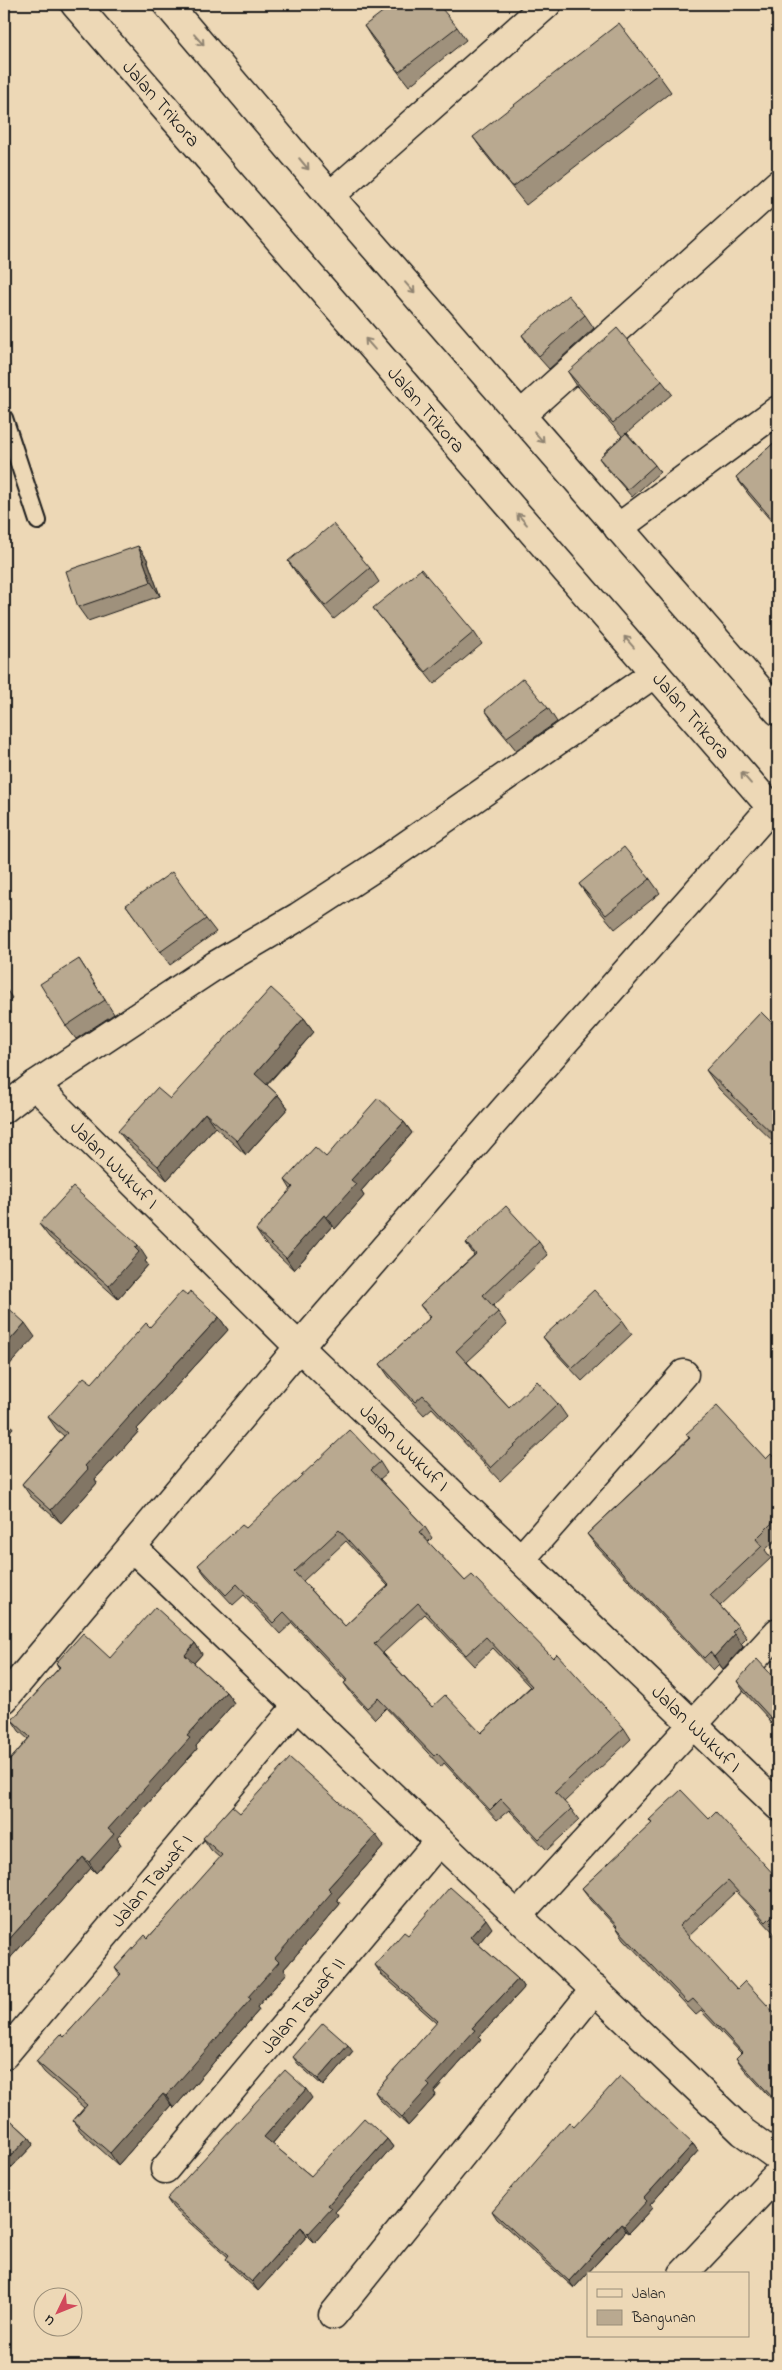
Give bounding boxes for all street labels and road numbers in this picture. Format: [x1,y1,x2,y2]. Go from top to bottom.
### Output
street label: Jalan Trikora [114,55,206,155]
street label: Jalan Trikora [379,361,471,461]
street label: Jalan Trikora [644,667,736,767]
street label: Jalan Wukuf I [62,1115,164,1217]
street label: Jalan Wukuf I [352,1398,455,1499]
street label: Jalan Wukuf I [644,1679,747,1780]
street label: Jalan Tawaf I [105,1828,201,1935]
street label: Jalan Tawaf II [254,1952,353,2062]

